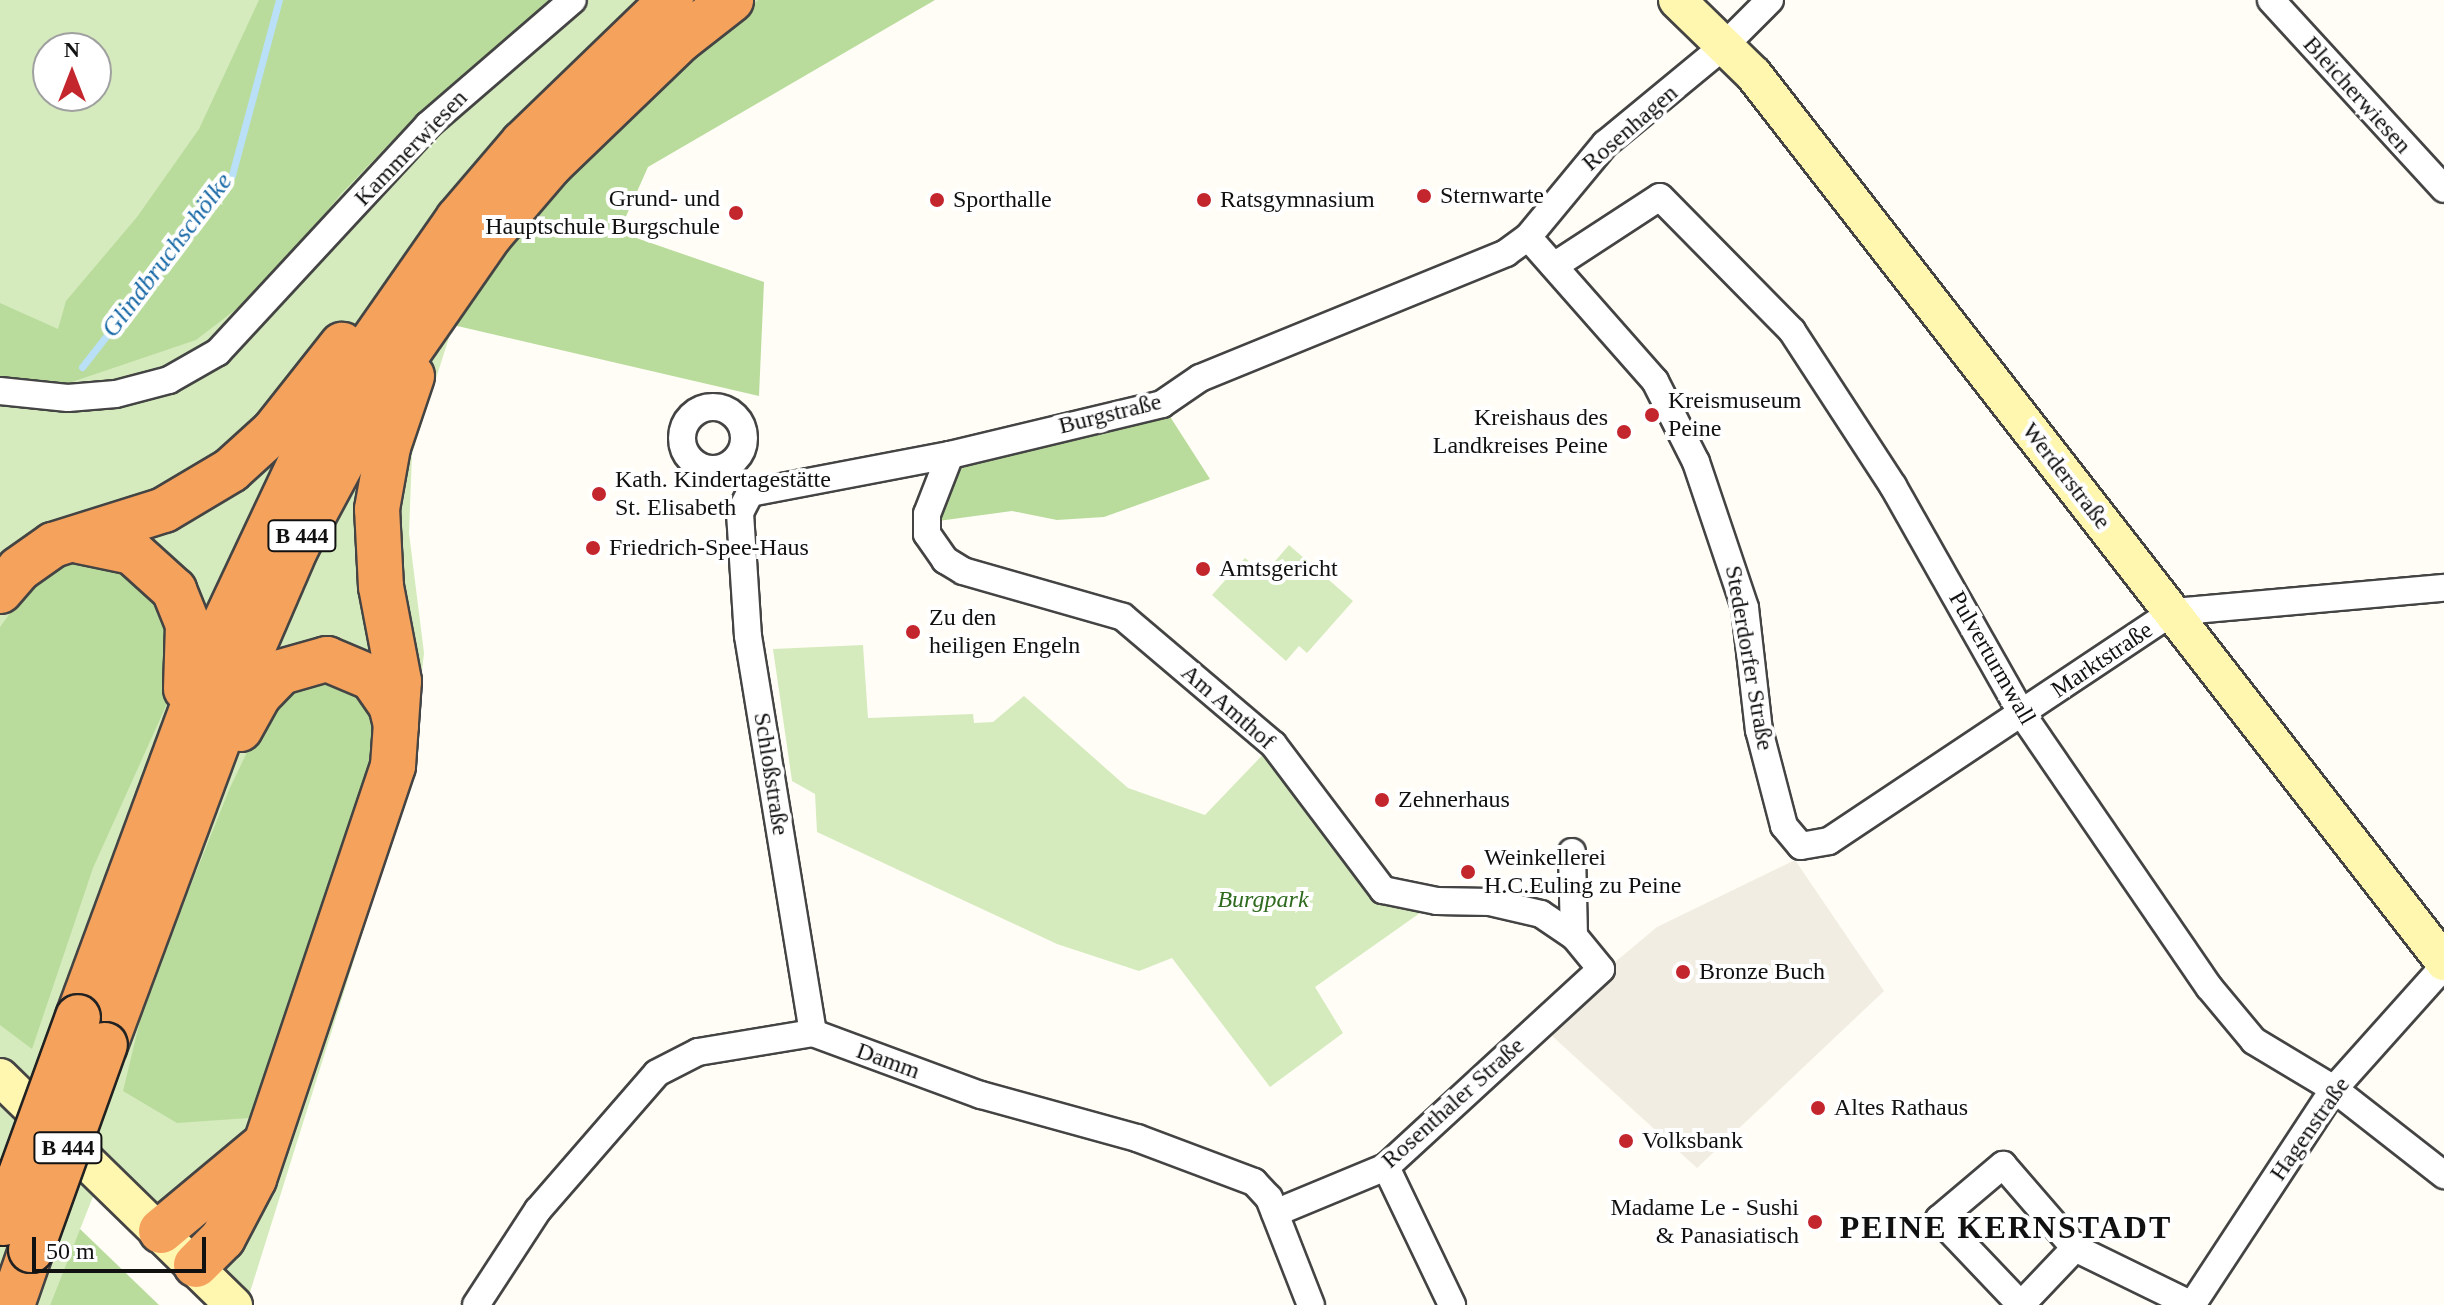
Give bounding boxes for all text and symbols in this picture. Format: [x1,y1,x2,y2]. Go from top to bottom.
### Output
street label: Bleicherwiesen [2297,30,2417,160]
north arrow [32,32,112,112]
text: N [64,37,80,62]
street label: Rosenhagen [1576,79,1684,177]
street label: Kammerwiesen [348,84,474,212]
water label: Glindbruchschölke [95,167,239,343]
place label: Sternwarte [1440,182,1544,210]
place label: Grund- und Hauptschule Burgschule [485,185,720,241]
place label: Sporthalle [953,186,1052,214]
place label: Ratsgymnasium [1220,186,1375,214]
marker: Sternwarte [1415,187,1433,205]
marker: Sporthalle [928,191,946,209]
marker: Ratsgymnasium [1195,191,1213,209]
marker: Grund- und Hauptschule Burgschule [727,204,745,222]
street label: Burgstraße [1056,387,1164,441]
place label: Kreismuseum Peine [1668,387,1801,443]
place label: Kreishaus des Landkreises Peine [1433,404,1608,460]
marker: Kreismuseum Peine [1643,406,1661,424]
street label: Werderstraße [2015,417,2117,535]
marker: Kreishaus des Landkreises Peine [1615,423,1633,441]
place label: Kath. Kindertagestätte St. Elisabeth [615,466,831,522]
marker: Kath. Kindertagestätte St. Elisabeth [590,485,608,503]
road number: B 444 [266,518,338,554]
place label: Friedrich-Spee-Haus [609,534,809,562]
marker: Friedrich-Spee-Haus [584,539,602,557]
place label: Amtsgericht [1219,555,1338,583]
marker: Amtsgericht [1194,560,1212,578]
street label: Stederdorfer Straße [1719,563,1779,753]
street label: Pulverturmwall [1942,586,2042,730]
place label: Zu den heiligen Engeln [929,604,1080,660]
street label: Marktstraße [2046,616,2158,704]
marker: Zu den heiligen Engeln [904,623,922,641]
street label: Am Amthof [1175,658,1281,756]
street label: Schloßstraße [747,711,795,837]
place label: Zehnerhaus [1398,786,1510,814]
marker: Zehnerhaus [1373,791,1391,809]
place label: Weinkellerei H.C.Euling zu Peine [1484,844,1681,900]
marker: Weinkellerei H.C.Euling zu Peine [1459,863,1477,881]
park label: Burgpark [1217,886,1309,914]
place label: Bronze Buch [1699,958,1825,986]
marker: Bronze Buch [1674,963,1692,981]
street label: Rosenthaler Straße [1376,1031,1530,1175]
street label: Damm [852,1036,924,1086]
street label: Hagenstraße [2264,1072,2356,1186]
place label: Altes Rathaus [1834,1094,1968,1122]
marker: Altes Rathaus [1809,1099,1827,1117]
place label: Volksbank [1642,1127,1743,1155]
road number: B 444 [32,1130,104,1166]
marker: Volksbank [1617,1132,1635,1150]
place label: Madame Le - Sushi & Panasiatisch [1610,1194,1799,1250]
district label: PEINE KERNSTADT [1840,1208,2172,1246]
marker: Madame Le - Sushi & Panasiatisch [1806,1213,1824,1231]
scale bar [36,1221,210,1271]
text: 50 m [46,1238,95,1264]

